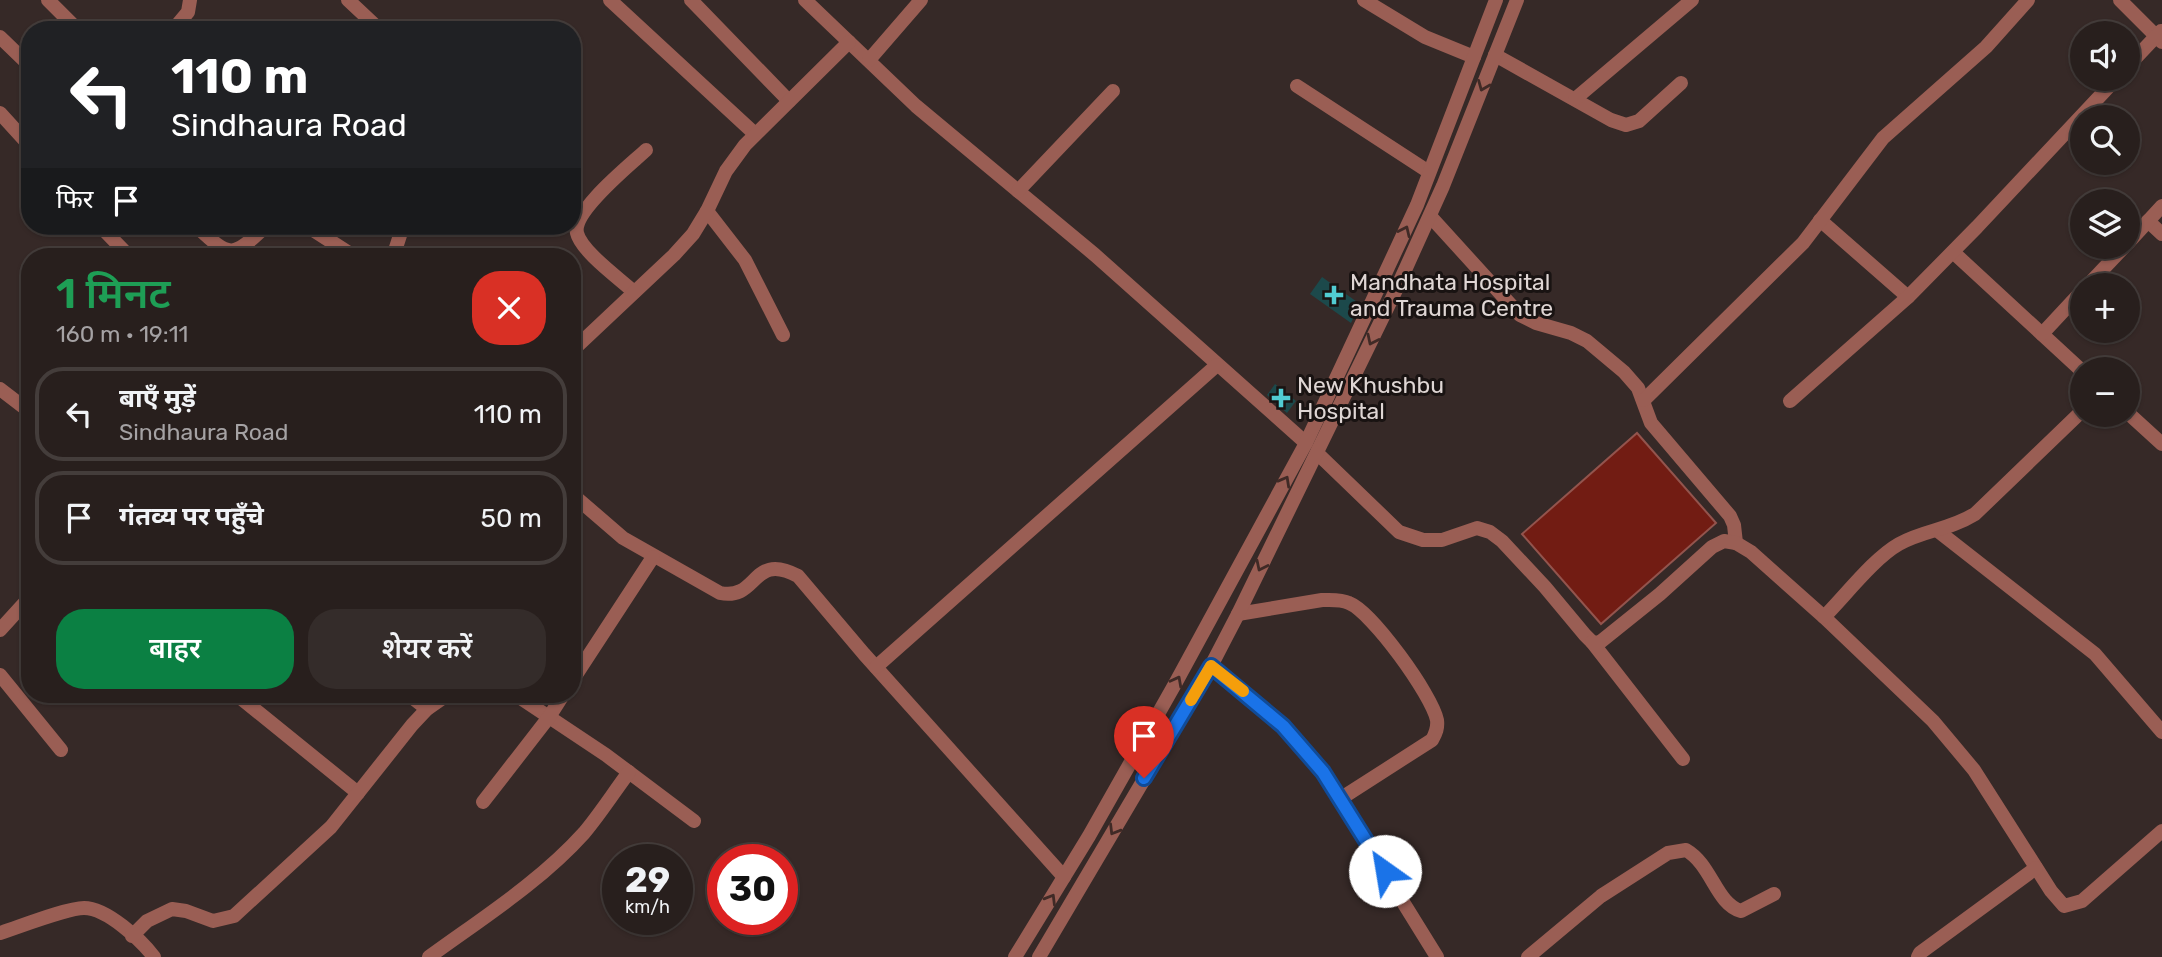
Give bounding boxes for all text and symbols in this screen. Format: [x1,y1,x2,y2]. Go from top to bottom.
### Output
map controls [2070,21,2140,427]
button: sound [2070,21,2140,91]
text: 110 m [171,47,308,105]
icon: left [56,49,147,140]
one-way arrow [1477,80,1491,92]
button: search [2070,105,2140,175]
text: Sindhaura Road [171,106,407,144]
icon: arrive [107,182,145,220]
text: फिर [56,184,93,215]
button: layers [2070,189,2140,259]
one-way arrow [1397,226,1411,239]
place label: Mandhata Hospital and Trauma Centre [1350,268,1553,322]
text: 1 मिनट [56,269,171,319]
button: close [472,271,546,345]
button: + [2070,273,2140,343]
marker: Mandhata Hospital and Trauma Centre [1324,285,1344,305]
text: 160 m · 19:11 [56,320,188,348]
one-way arrow [1366,333,1380,345]
button: − [2070,357,2140,427]
place label: New Khushbu Hospital [1297,371,1444,425]
text: बाएँ मुड़ें [119,383,196,414]
marker: New Khushbu Hospital [1271,388,1291,408]
icon: left [60,395,98,433]
text: 110 m [474,399,542,430]
text: Sindhaura Road [119,418,288,446]
one-way arrow [1277,475,1290,488]
icon: arrive [60,499,98,537]
text: गंतव्य पर पहुँचे [119,501,264,532]
text: 50 m [481,503,542,534]
one-way arrow [1256,559,1270,571]
button: बाहर [56,609,294,689]
button: शेयर करें [308,609,546,689]
one-way arrow [1168,675,1182,688]
pin [1114,706,1174,778]
icon: arrive [1125,717,1163,755]
one-way arrow [1109,822,1122,835]
position arrow [1348,834,1422,908]
speed limit sign: 30 [707,844,798,935]
text: 29 [625,859,670,901]
one-way arrow [1042,893,1055,906]
text: km/h [625,896,670,918]

